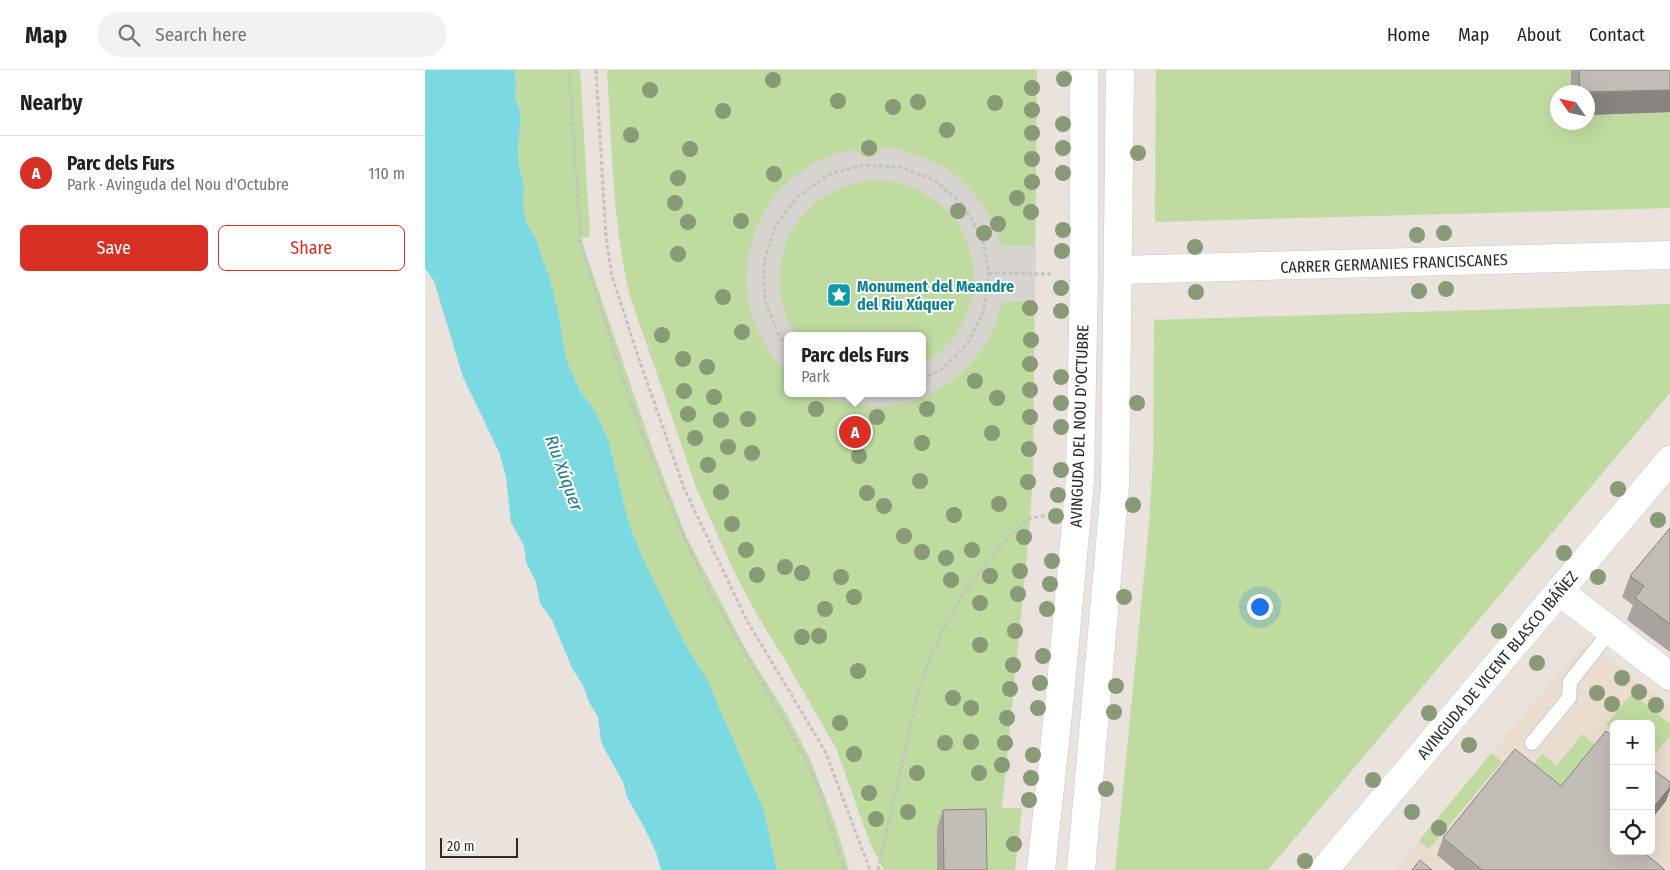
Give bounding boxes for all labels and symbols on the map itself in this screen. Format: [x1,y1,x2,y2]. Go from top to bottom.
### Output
north arrow [1550,85,1595,130]
street label: CARRER GERMANIES FRANCISCANES [1280,250,1508,277]
place label: Monument del Meandre del Riu Xúquer [857,277,1014,314]
place icon: Monument del Meandre del Riu Xúquer [826,282,852,308]
street label: AVINGUDA DEL NOU D'OCTUBRE [1066,324,1093,528]
pin: A [839,413,871,451]
water label: Riu Xúquer [540,432,588,515]
street label: AVINGUDA DE VICENT BLASCO IBÁÑEZ [1413,568,1582,763]
your location [1247,594,1273,620]
scale bar [440,835,517,858]

